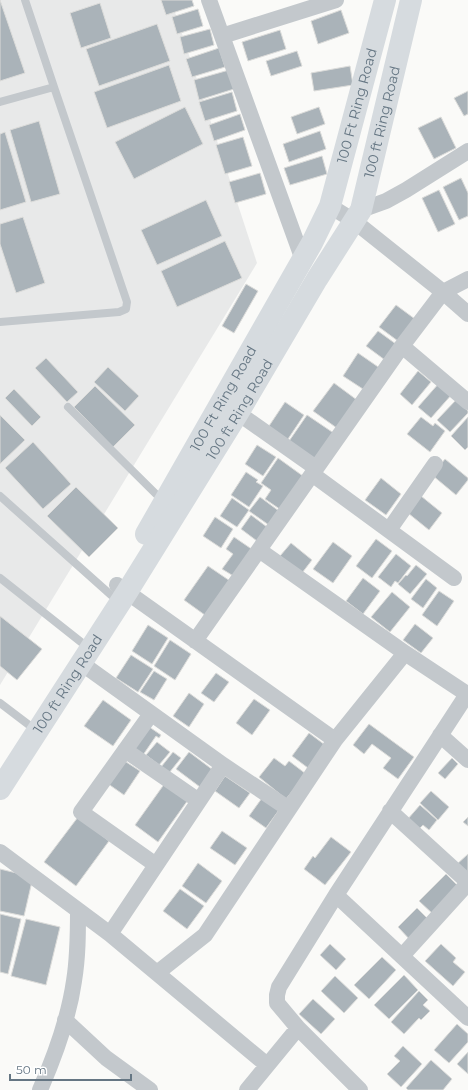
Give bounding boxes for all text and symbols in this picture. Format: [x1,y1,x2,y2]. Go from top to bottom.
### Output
street label: 100 Ft Ring Road [333,46,381,165]
street label: 100 ft Ring Road [360,64,404,180]
street label: 100 Ft Ring Road [186,342,261,455]
street label: 100 ft Ring Road [202,356,277,463]
street label: 100 ft Ring Road [29,631,106,737]
scale bar [10,1056,131,1082]
text: 50 m [16,1062,47,1077]

